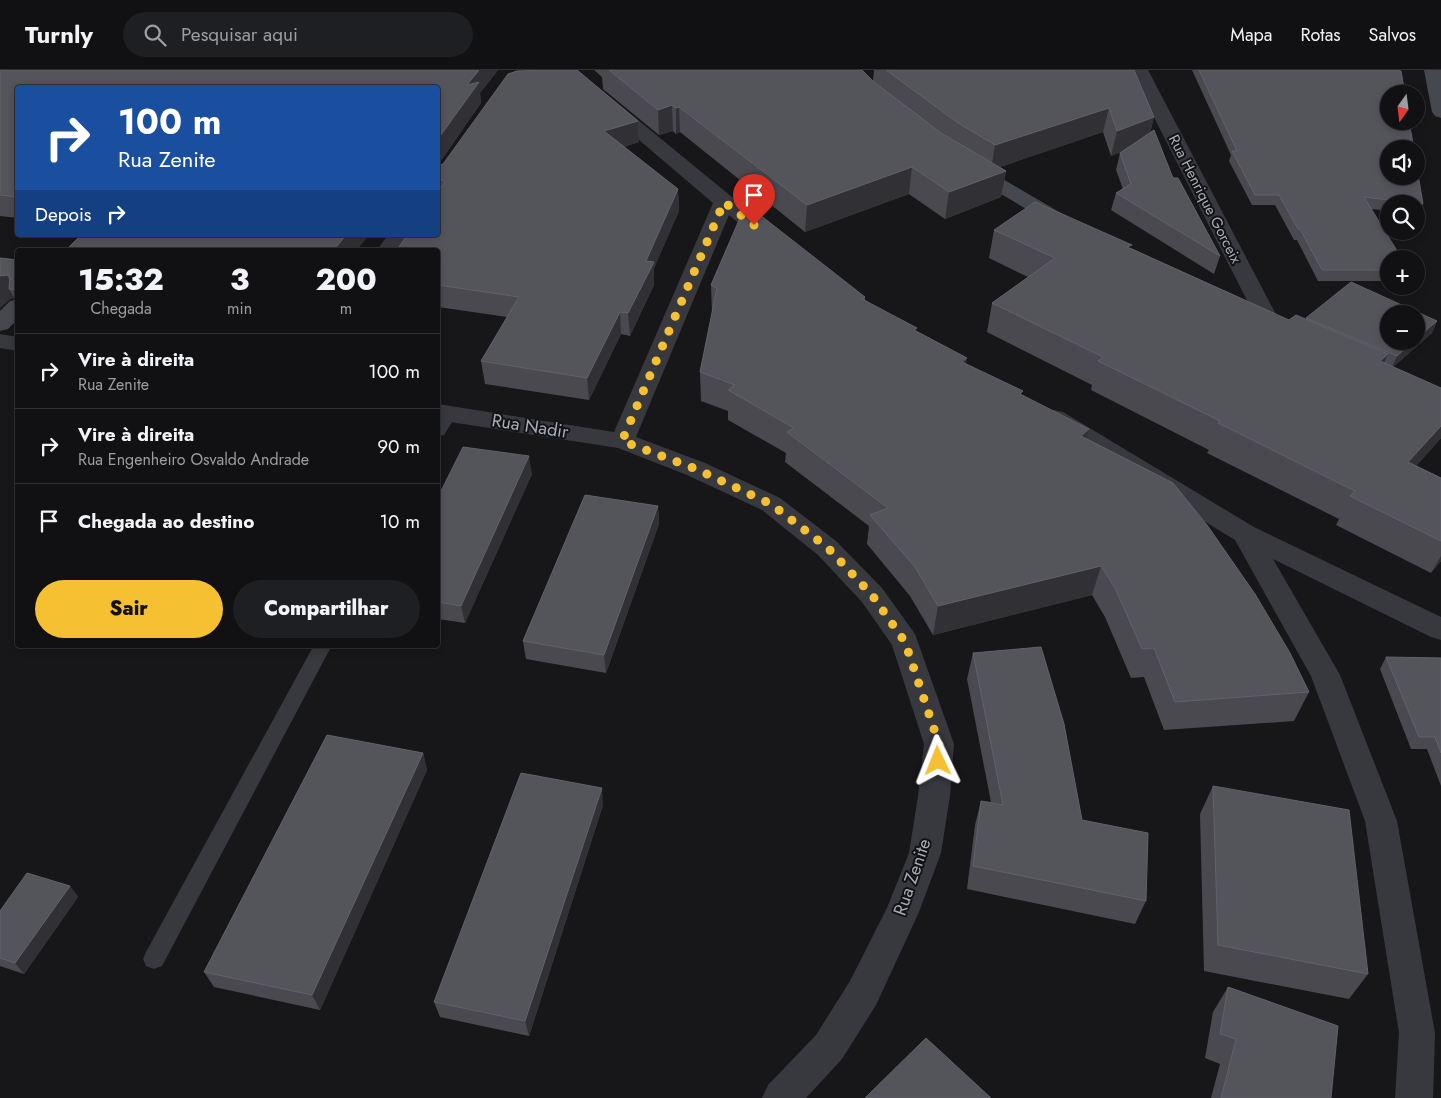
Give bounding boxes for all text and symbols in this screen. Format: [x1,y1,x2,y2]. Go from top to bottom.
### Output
search box [123,12,473,57]
text: Turnly [25,17,93,52]
icon: search [141,21,169,49]
text: Pesquisar aqui [181,21,298,48]
text: Mapa [1230,22,1272,48]
text: Rotas [1300,22,1341,48]
text: Salvos [1369,22,1416,48]
north arrow [1380,85,1425,130]
map controls [1380,85,1425,350]
text: 100 m [118,97,221,147]
icon: right [35,105,100,170]
street label: Rua Henrique Gorceix [1163,131,1247,268]
button: sound [1380,140,1425,185]
text: Rua Zenite [118,143,216,175]
pin [733,174,775,225]
icon: arrive [740,181,768,209]
button: search [1380,195,1425,240]
icon: right [102,200,130,228]
text: Depois [35,201,92,228]
button: + [1380,250,1425,295]
text: 15:32 [78,258,164,301]
text: 3 [230,258,249,301]
text: 200 [315,258,377,301]
text: Chegada [90,297,152,320]
text: min [227,297,252,320]
text: m [340,297,352,320]
button: − [1380,305,1425,350]
text: Vire à direita [78,346,194,373]
icon: right [35,357,63,385]
text: 100 m [368,358,420,385]
text: Rua Zenite [78,373,149,396]
street label: Rua Nadir [490,407,571,445]
text: Vire à direita [78,421,194,448]
icon: right [35,432,63,460]
text: 90 m [377,433,420,460]
text: Rua Engenheiro Osvaldo Andrade [78,448,309,471]
icon: arrive [35,507,63,535]
text: Chegada ao destino [78,508,254,535]
text: 10 m [380,508,420,535]
button: Sair [35,580,223,638]
button: Compartilhar [233,580,420,638]
position arrow [911,734,963,786]
street label: Rua Zenite [887,835,937,919]

